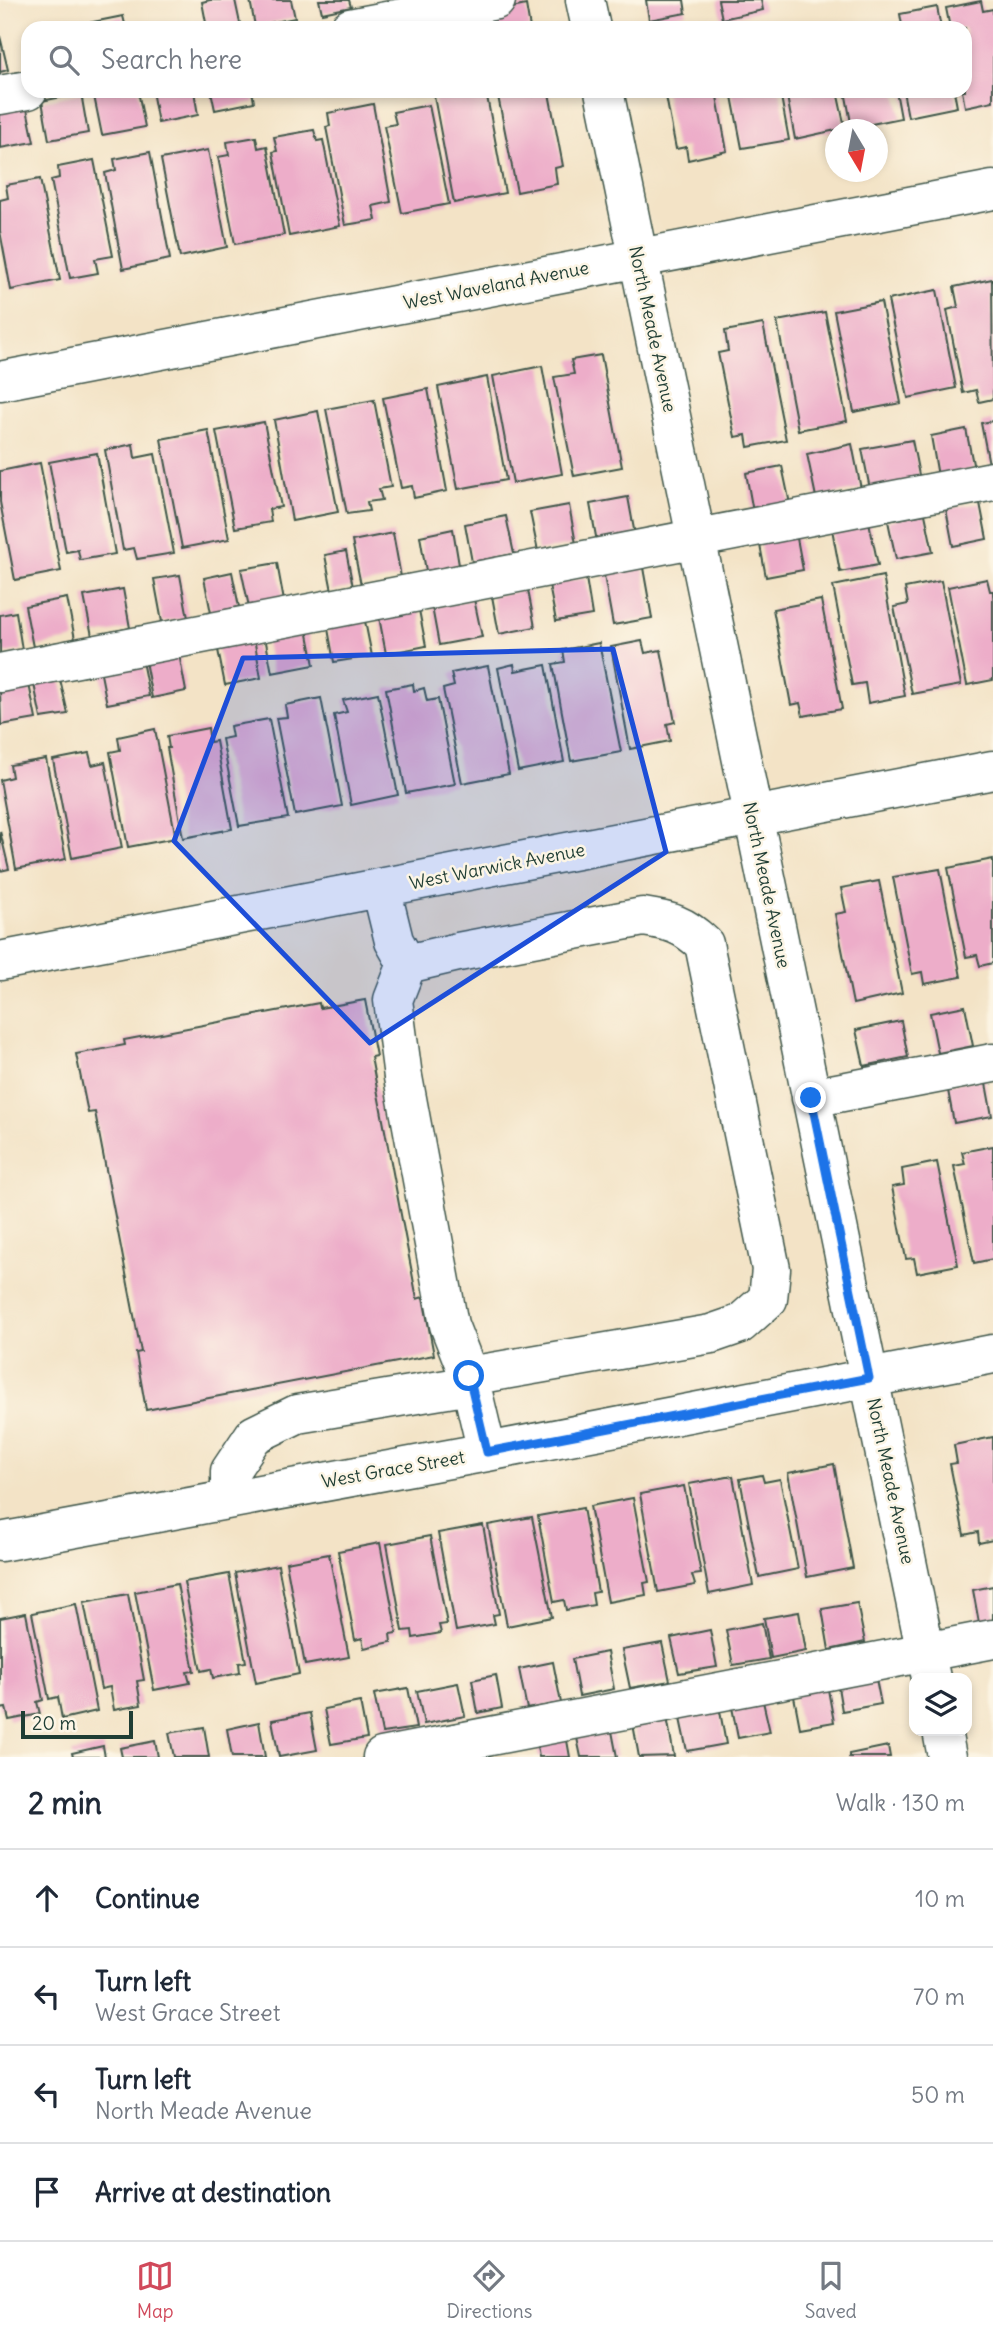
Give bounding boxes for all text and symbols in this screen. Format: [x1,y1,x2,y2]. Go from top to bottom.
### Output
search box [21,21,972,98]
icon: search [45,41,83,79]
text: Search here [101,43,242,76]
north arrow [825,119,888,182]
street label: North Meade Avenue [624,244,682,414]
street label: West Waveland Avenue [401,256,591,314]
street label: North Meade Avenue [738,800,796,970]
street label: West Warwick Avenue [407,838,587,894]
route end [795,1082,826,1113]
route start [453,1360,484,1391]
street label: North Meade Avenue [862,1396,920,1566]
street label: West Grace Street [320,1445,466,1493]
map controls [909,1673,972,1736]
button: layers [909,1673,972,1736]
scale bar [21,1708,133,1740]
text: 20 m [32,1711,76,1735]
text: 2 min [28,1784,102,1822]
text: Walk · 130 m [836,1788,965,1817]
icon: ahead [28,1879,66,1917]
text: Continue [95,1882,200,1915]
text: 10 m [915,1884,965,1913]
text: Turn left [95,1965,191,1998]
icon: left [28,1977,66,2015]
text: 70 m [913,1982,965,2011]
text: West Grace Street [95,1998,280,2027]
text: Turn left [95,2063,191,2096]
icon: left [28,2075,66,2113]
text: 50 m [911,2080,965,2109]
text: North Meade Avenue [95,2096,312,2125]
icon: arrive [28,2173,66,2211]
text: Arrive at destination [95,2176,331,2209]
tab: Map [136,2257,174,2323]
tab: Directions [447,2257,532,2323]
tab: Saved [805,2257,857,2323]

